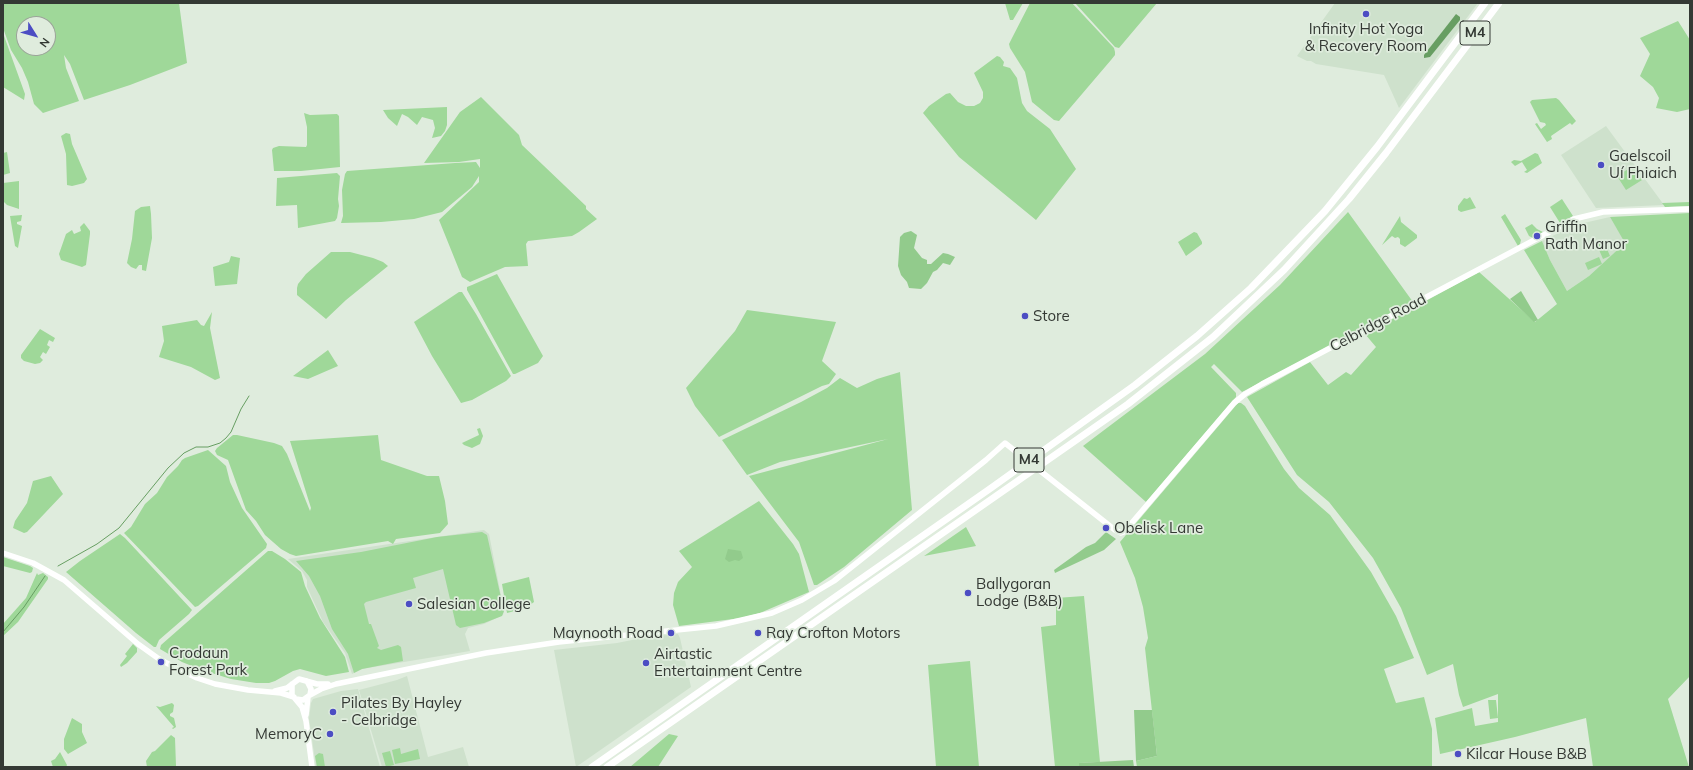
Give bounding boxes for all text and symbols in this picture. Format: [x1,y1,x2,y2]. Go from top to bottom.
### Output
marker: Infinity Hot Yoga & Recovery Room [1361,9,1371,19]
north arrow [16,16,56,56]
place label: Infinity Hot Yoga & Recovery Room [1305,20,1427,55]
road number: M4 [1460,21,1490,45]
text: N [37,35,53,50]
place label: Gaelscoil Uí Fhiaich [1609,147,1677,182]
marker: Gaelscoil Uí Fhiaich [1596,160,1606,170]
place label: Griffin Rath Manor [1545,218,1627,253]
marker: Griffin Rath Manor [1532,231,1542,241]
street label: Celbridge Road [1327,290,1429,356]
place label: Store [1033,307,1070,325]
marker: Store [1020,311,1030,321]
road number: M4 [1014,448,1044,472]
place label: Obelisk Lane [1114,519,1203,537]
marker: Obelisk Lane [1101,523,1111,533]
place label: Ballygoran Lodge (B&B) [976,575,1063,610]
marker: Ballygoran Lodge (B&B) [963,588,973,598]
place label: Salesian College [417,595,531,613]
marker: Salesian College [404,599,414,609]
place label: Maynooth Road [553,624,663,642]
place label: Ray Crofton Motors [766,624,900,642]
marker: Maynooth Road [666,628,676,638]
marker: Ray Crofton Motors [753,628,763,638]
place label: Crodaun Forest Park [169,644,247,679]
place label: Airtastic Entertainment Centre [654,645,802,680]
marker: Crodaun Forest Park [156,657,166,667]
marker: Airtastic Entertainment Centre [641,658,651,668]
place label: Pilates By Hayley - Celbridge [341,694,462,729]
marker: Pilates By Hayley - Celbridge [328,707,338,717]
place label: MemoryC [255,725,322,743]
marker: MemoryC [325,729,335,739]
place label: Kilcar House B&B [1466,745,1587,763]
marker: Kilcar House B&B [1453,749,1463,759]

